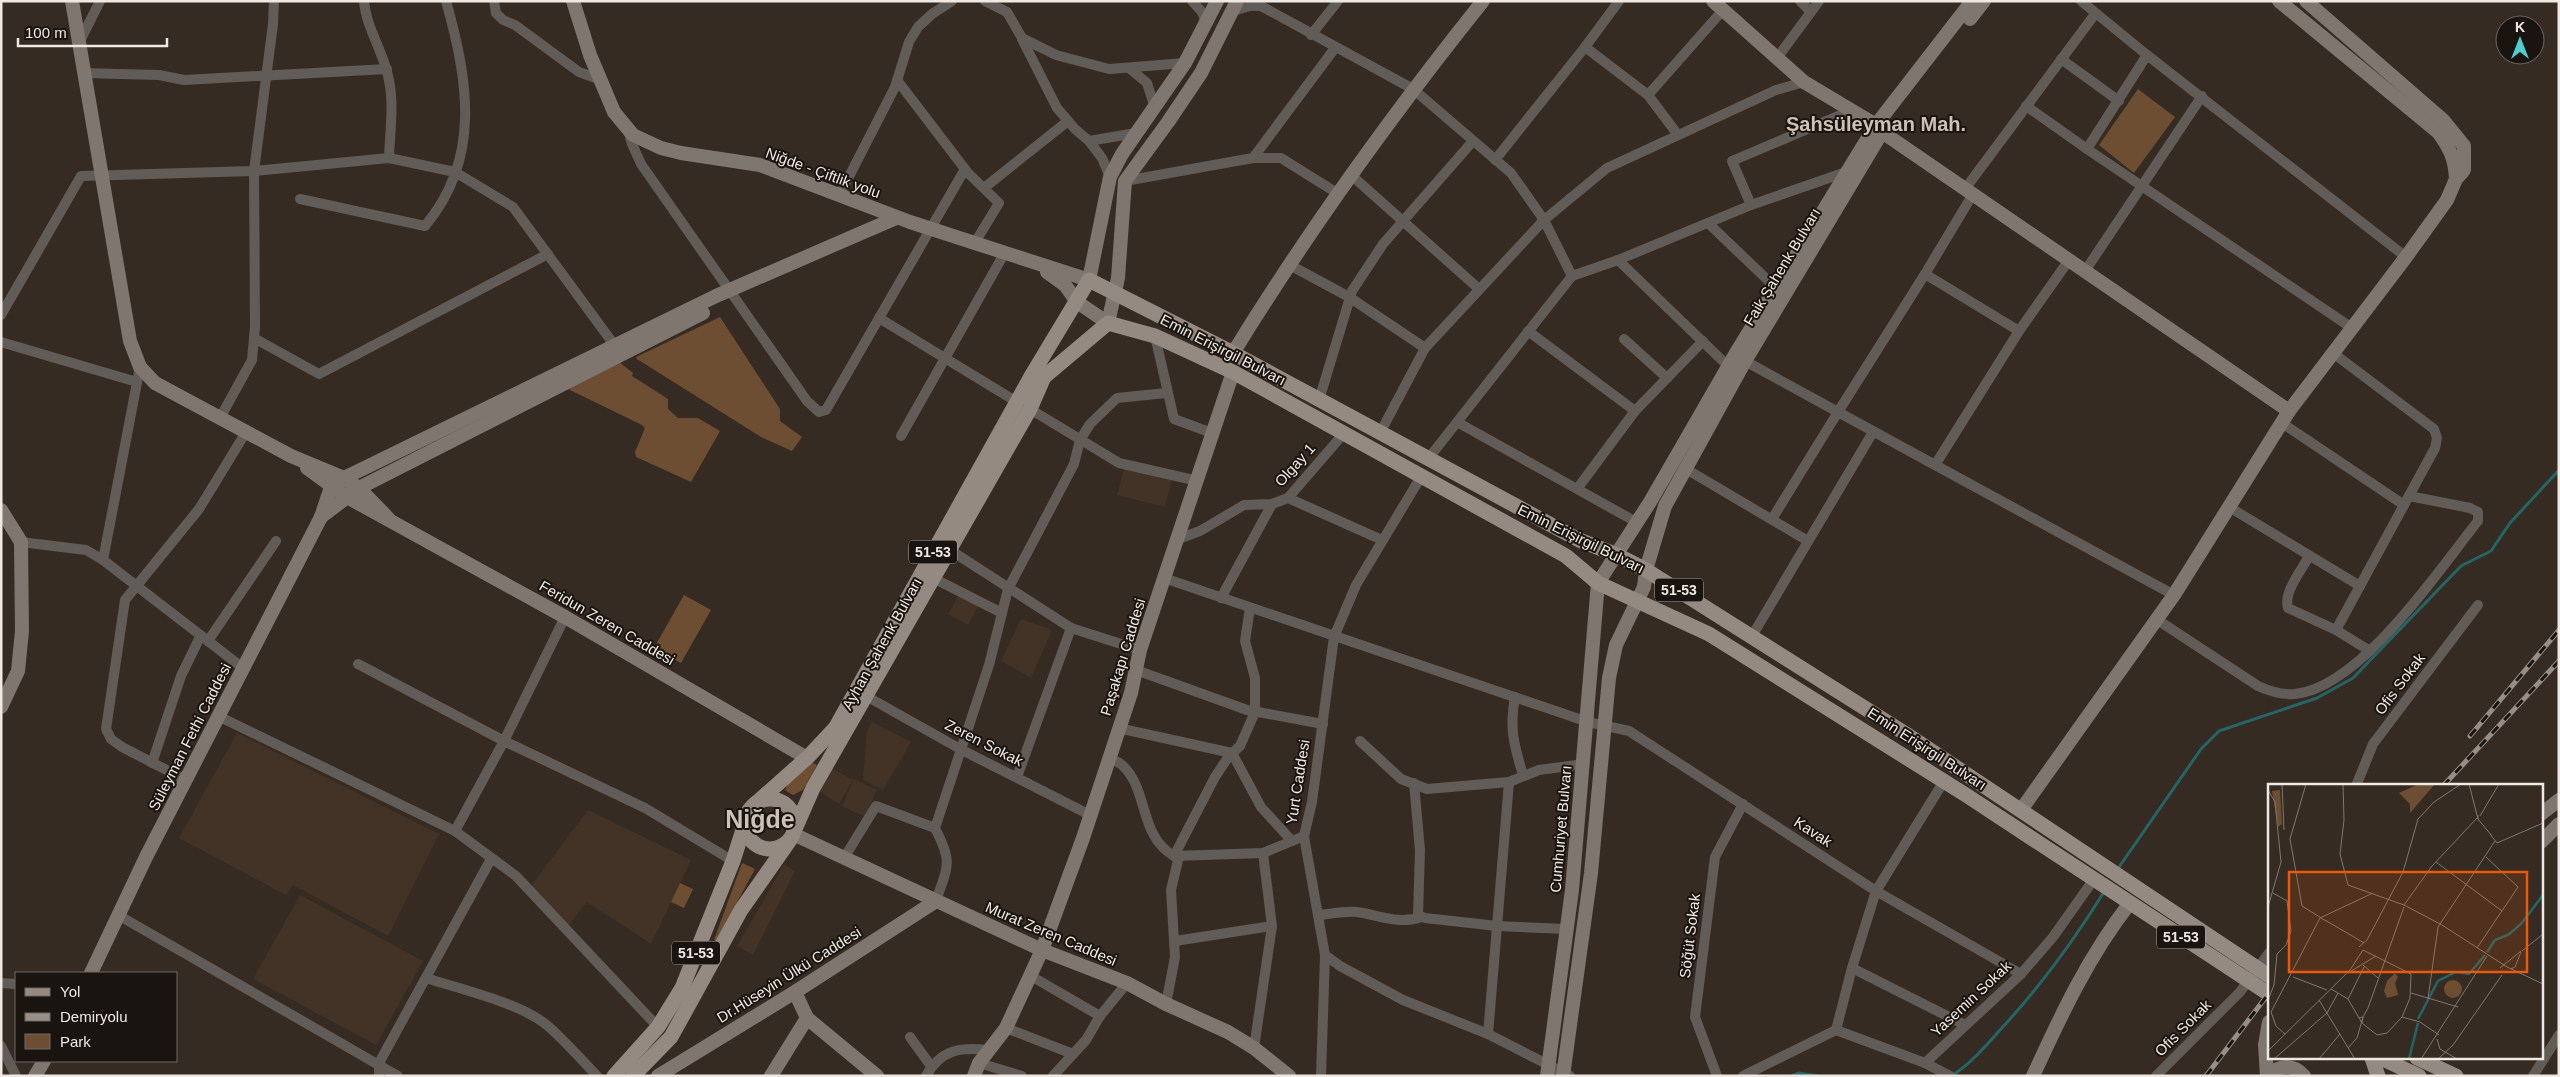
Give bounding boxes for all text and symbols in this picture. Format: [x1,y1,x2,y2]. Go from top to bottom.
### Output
scale bar [18,15,166,47]
north arrow [2495,15,2545,65]
text: K [2515,19,2525,35]
text: 100 m [25,24,67,41]
district label: Şahsüleyman Mah. [1786,113,1966,135]
street label: Niğde - Çiftlik yolu [763,144,883,201]
street label: Faik Şahenk Bulvarı [1740,205,1823,329]
street label: Emin Erişirgil Bulvarı [1158,311,1289,389]
street label: Olgay 1 [1271,440,1318,490]
street label: Emin Erişirgil Bulvarı [1515,501,1647,577]
road number: 51-53 [909,540,957,564]
street label: Ayhan Şahenk Bulvarı [838,575,925,713]
street label: Feridun Zeren Caddesi [537,577,678,668]
road number: 51-53 [1655,578,1703,602]
street label: Paşakapı Caddesi [1097,596,1148,718]
street label: Ofis Sokak [2371,649,2429,718]
street label: Süleyman Fethi Caddesi [145,660,234,813]
street label: Emin Erişirgil Bulvarı [1865,704,1990,793]
street label: Zeren Sokak [942,716,1026,770]
street label: Yurt Caddesi [1282,738,1313,826]
street label: Cumhuriyet Bulvarı [1546,765,1575,893]
inset map [2268,784,2542,1060]
district label: Niğde [725,805,795,833]
street label: Kavak [1791,813,1836,850]
street label: Söğüt Sokak [1676,892,1703,979]
street label: Murat Zeren Caddesi [983,898,1119,969]
street label: Dr.Hüseyin Ülkü Caddesi [714,923,864,1026]
road number: 51-53 [2157,926,2205,949]
road number: 51-53 [672,941,720,964]
street label: Yasemin Sokak [1927,957,2015,1040]
legend [15,972,178,1062]
text: Yol [60,983,80,1000]
street label: Ofis Sokak [2151,996,2215,1059]
text: Demiryolu [60,1008,128,1025]
text: Park [60,1033,91,1050]

